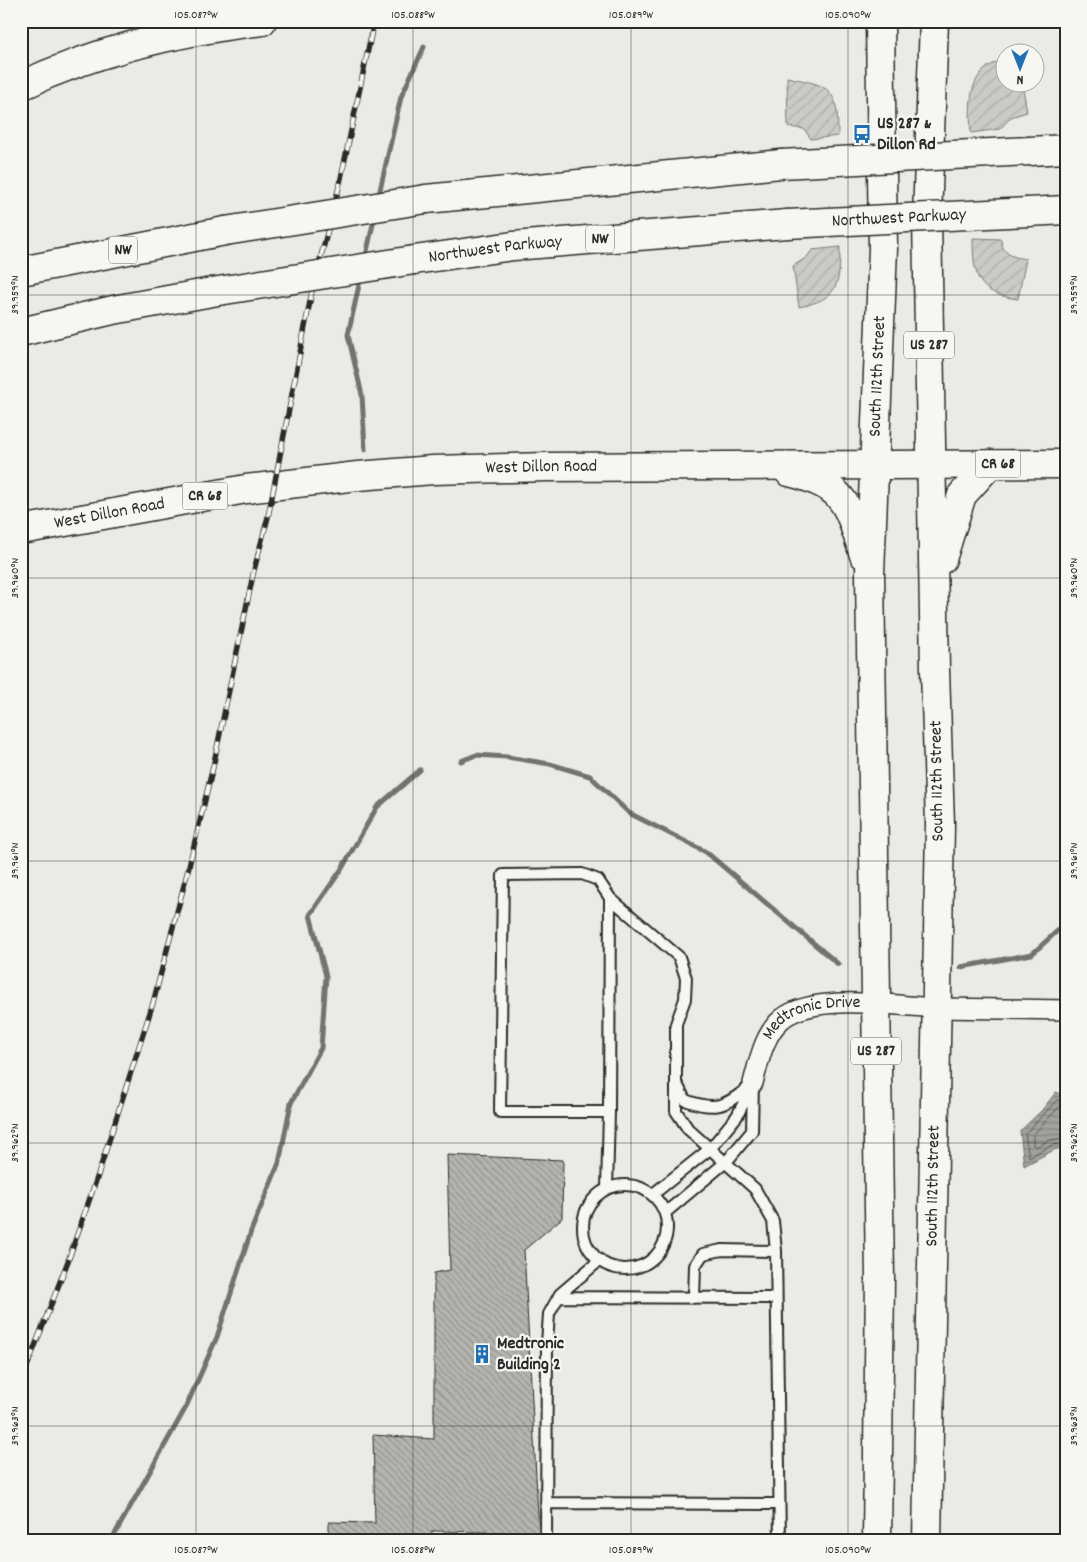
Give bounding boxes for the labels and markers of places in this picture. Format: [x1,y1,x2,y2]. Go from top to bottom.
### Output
place label: US 287 & Dillon Rd [877,112,936,158]
bus stop icon: US 287 & Dillon Rd [851,123,873,145]
place label: Medtronic Building 2 [497,1332,564,1378]
building icon: Medtronic Building 2 [471,1343,493,1365]

